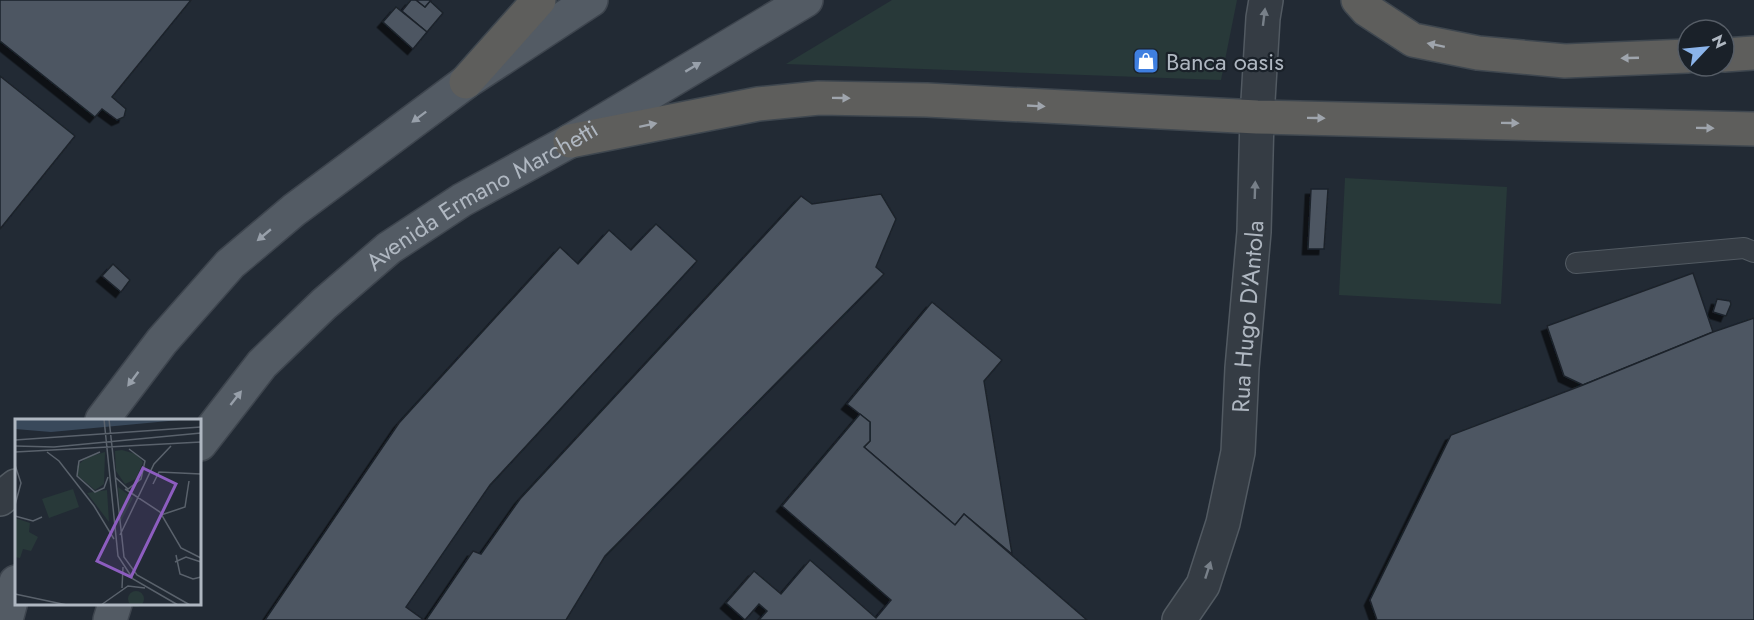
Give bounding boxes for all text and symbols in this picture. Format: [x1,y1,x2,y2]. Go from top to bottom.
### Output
one-way arrow [1259,7,1269,26]
north arrow [1676,18,1736,78]
text: N [1706,31,1732,52]
one-way arrow [1427,39,1445,49]
place label: Banca oasis [1166,44,1284,79]
shop icon: Banca oasis [1131,46,1161,76]
one-way arrow [1620,54,1639,63]
one-way arrow [685,62,701,73]
one-way arrow [832,94,851,103]
one-way arrow [1026,101,1045,110]
street label: Avenida Ermano Marchetti [358,111,604,279]
one-way arrow [412,111,428,123]
one-way arrow [1306,114,1325,123]
one-way arrow [1501,118,1520,128]
one-way arrow [639,120,658,129]
one-way arrow [1696,123,1715,133]
one-way arrow [1250,181,1260,200]
street label: Rua Hugo D'Antola [1222,220,1272,413]
one-way arrow [257,228,272,241]
one-way arrow [128,371,140,386]
one-way arrow [229,390,242,406]
inset map [15,419,201,605]
one-way arrow [1204,561,1213,579]

